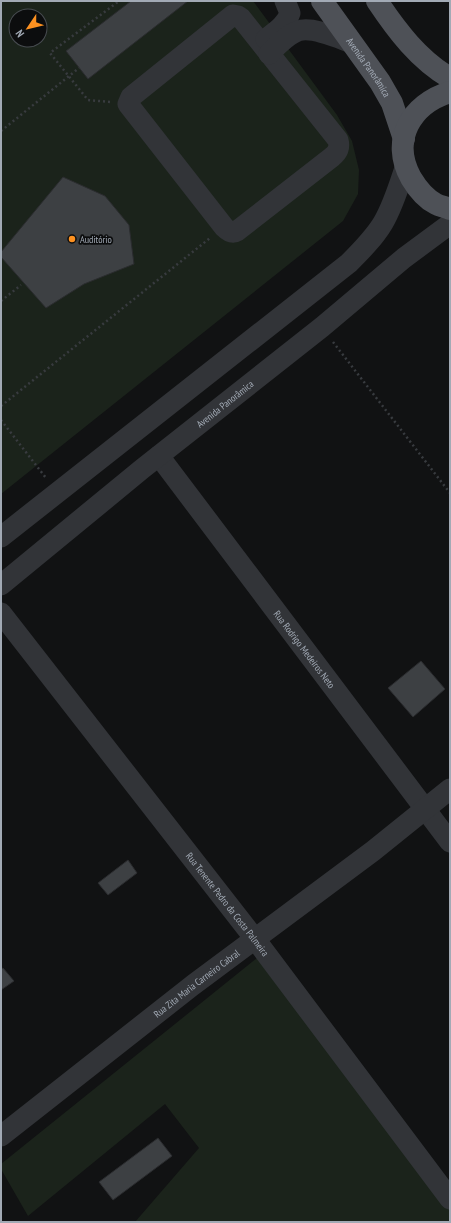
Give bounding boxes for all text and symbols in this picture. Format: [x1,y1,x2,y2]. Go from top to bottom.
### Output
north arrow [8,8,48,48]
text: N [12,27,27,40]
street label: Avenida Panorâmica [344,35,394,99]
place label: Auditório [80,233,112,246]
marker: Auditório [67,234,77,244]
street label: Avenida Panorâmica [193,377,256,430]
street label: Rua Rodrigo Medeiros Neto [271,608,338,691]
street label: Rua Tenente Pedro da Costa Palmeira [183,850,272,959]
street label: Rua Zita Maria Carneiro Cabral [151,946,243,1020]

